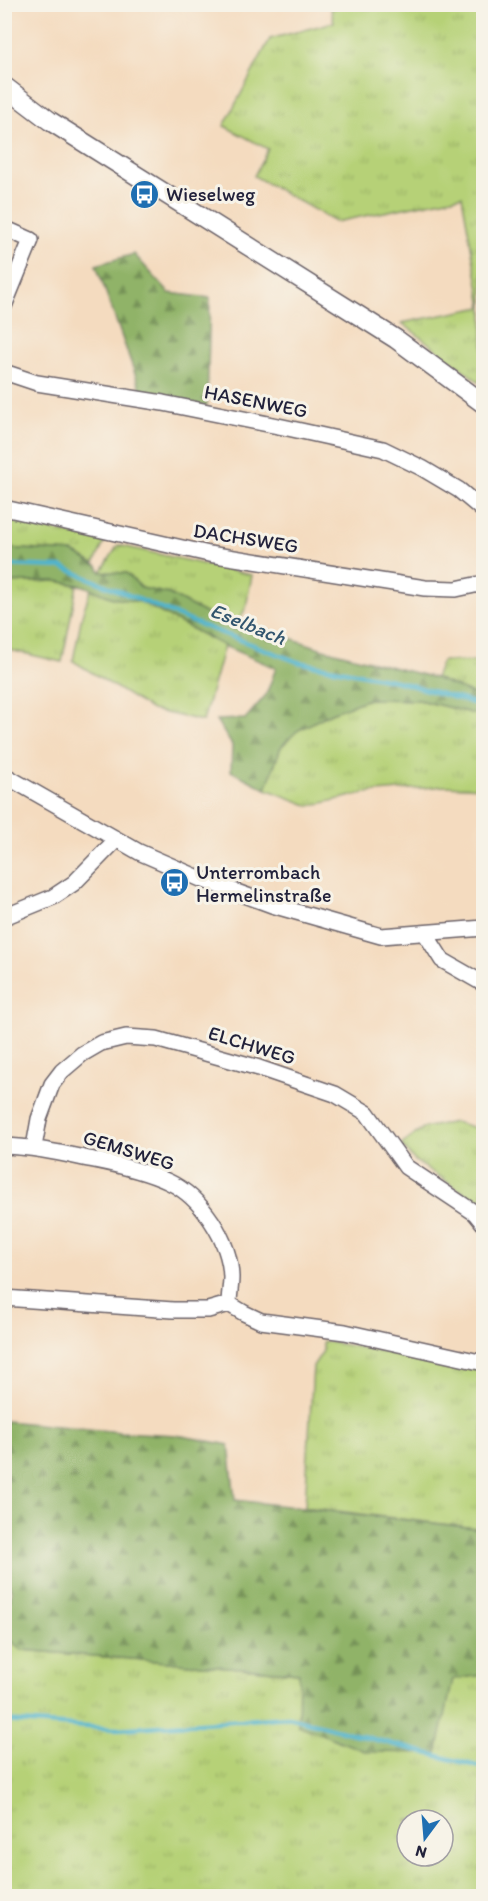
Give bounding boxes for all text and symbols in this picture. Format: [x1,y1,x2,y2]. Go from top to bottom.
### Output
bus stop icon: Wieselweg [129,178,161,210]
place label: Wieselweg [166,182,256,206]
street label: HASENWEG [202,379,310,423]
street label: DACHSWEG [192,518,300,558]
water label: Eselbach [207,597,290,650]
place label: Unterrombach Hermelinstraße [196,860,332,907]
bus stop icon: Unterrombach Hermelinstraße [159,867,191,899]
street label: ELCHWEG [205,1020,299,1070]
street label: GEMSWEG [80,1125,178,1175]
north arrow [395,1808,455,1868]
text: N [413,1841,429,1863]

